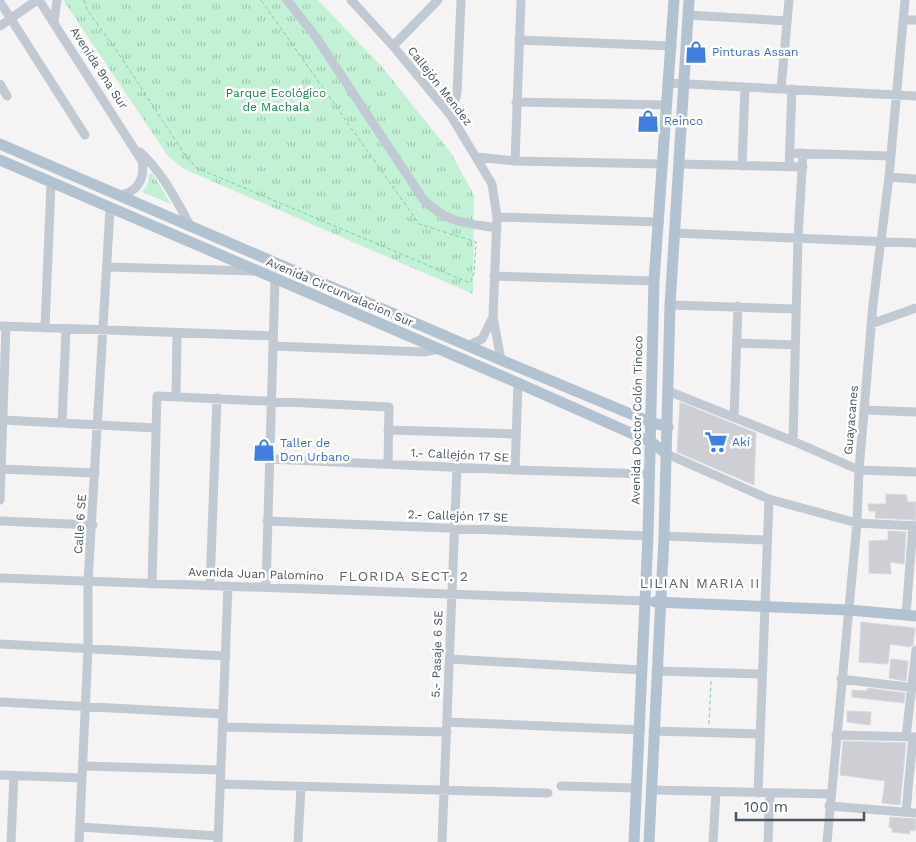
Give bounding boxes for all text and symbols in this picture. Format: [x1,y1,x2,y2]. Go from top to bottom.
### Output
street label: Avenida 9na Sur [67,24,131,112]
shop icon: Pinturas Assan [683,39,709,65]
street label: Callejón Mendez [405,44,475,128]
place label: Pinturas Assan [712,45,798,59]
park label: Parque Ecológico de Machala [226,86,326,114]
shop icon: Reinco [635,108,661,134]
place label: Reinco [664,114,703,128]
street label: Avenida Circunvalacion Sur [264,255,416,330]
street label: Avenida Doctor Colón Tinoco [629,335,645,505]
street label: Guayacanes [841,385,861,455]
supermarket icon: Akí [703,429,729,455]
place label: Akí [732,435,750,449]
place label: Taller de Don Urbano [280,436,350,464]
shop icon: Taller de Don Urbano [251,437,277,463]
street label: 1.- Callejón 17 SE [410,445,510,465]
street label: Calle 6 SE [71,493,89,554]
street label: 2.- Callejón 17 SE [407,507,509,525]
street label: Avenida Juan Palomino [188,565,324,583]
district label: FLORIDA SECT. 2 [339,568,469,584]
district label: LILIAN MARIA II [640,575,760,591]
street label: 5.- Pasaje 6 SE [428,610,446,698]
scale bar [736,790,864,822]
text: 100 m [744,798,788,816]

